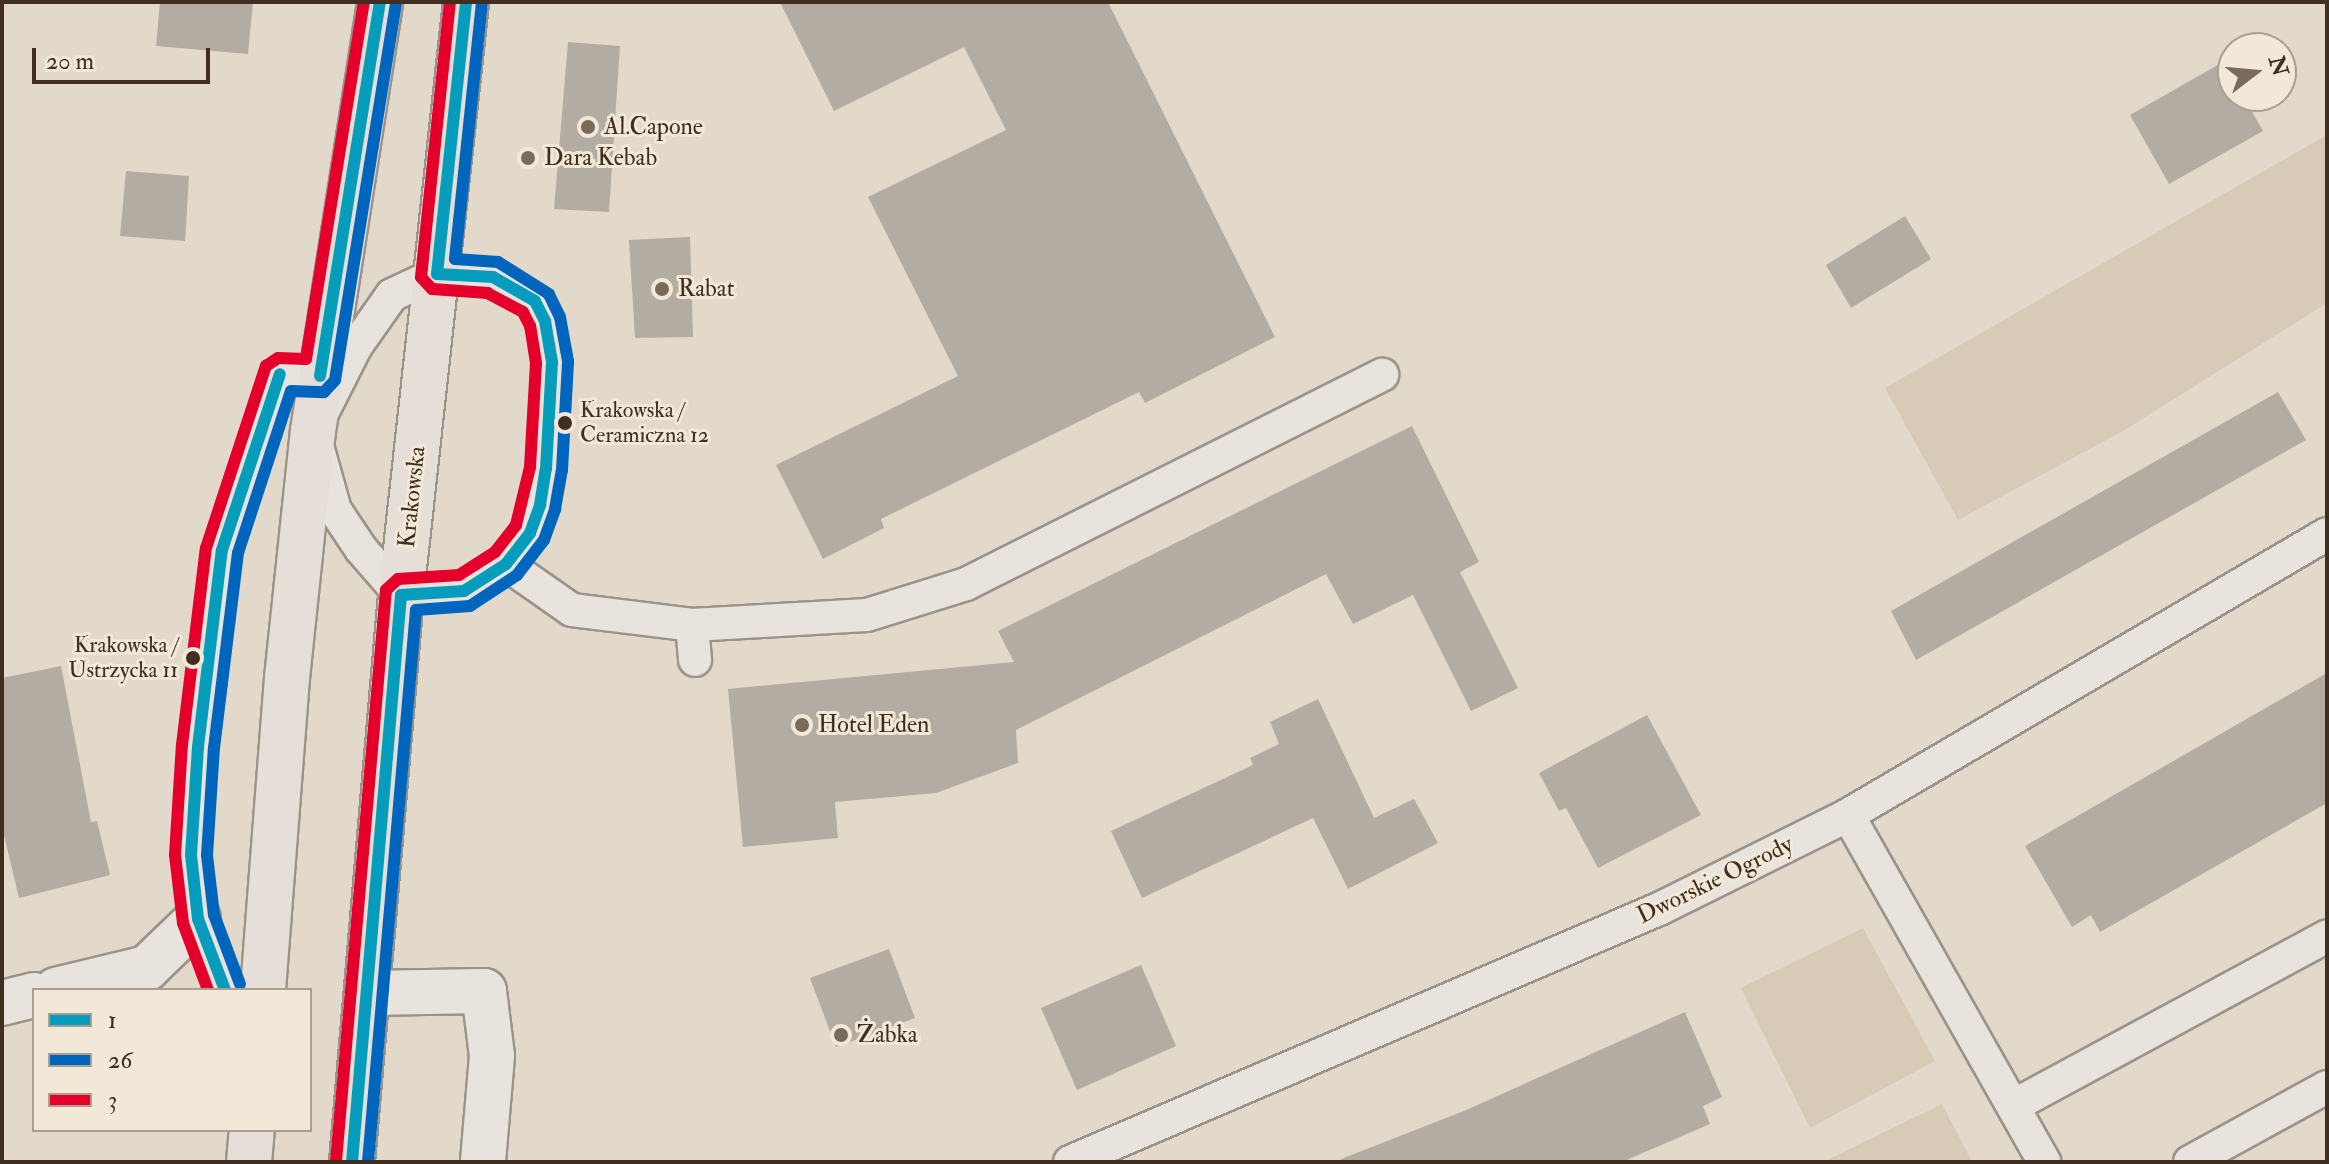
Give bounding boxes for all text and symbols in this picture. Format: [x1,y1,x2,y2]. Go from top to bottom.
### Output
scale bar [36,32,214,82]
north arrow [2217,32,2297,112]
text: 20 m [46,46,94,77]
text: N [2262,53,2294,79]
place label: Al.Capone [604,113,703,141]
marker: Al.Capone [579,118,597,136]
place label: Dara Kebab [544,144,657,172]
marker: Dara Kebab [519,149,537,167]
place label: Rabat [678,275,734,303]
marker: Rabat [653,280,671,298]
place label: Krakowska / Ceramiczna 12 [580,397,709,448]
marker: Krakowska / Ceramiczna 12 [557,415,573,431]
street label: Krakowska [392,445,432,549]
place label: Krakowska / Ustrzycka 11 [68,632,178,684]
marker: Krakowska / Ustrzycka 11 [185,650,201,666]
place label: Hotel Eden [818,711,929,739]
marker: Hotel Eden [793,716,811,734]
street label: Dworskie Ogrody [1632,830,1798,930]
legend [32,988,312,1132]
text: 1 [108,1005,117,1036]
place label: Żabka [857,1021,918,1049]
marker: Żabka [832,1026,850,1044]
text: 26 [108,1045,132,1076]
text: 3 [108,1085,117,1116]

